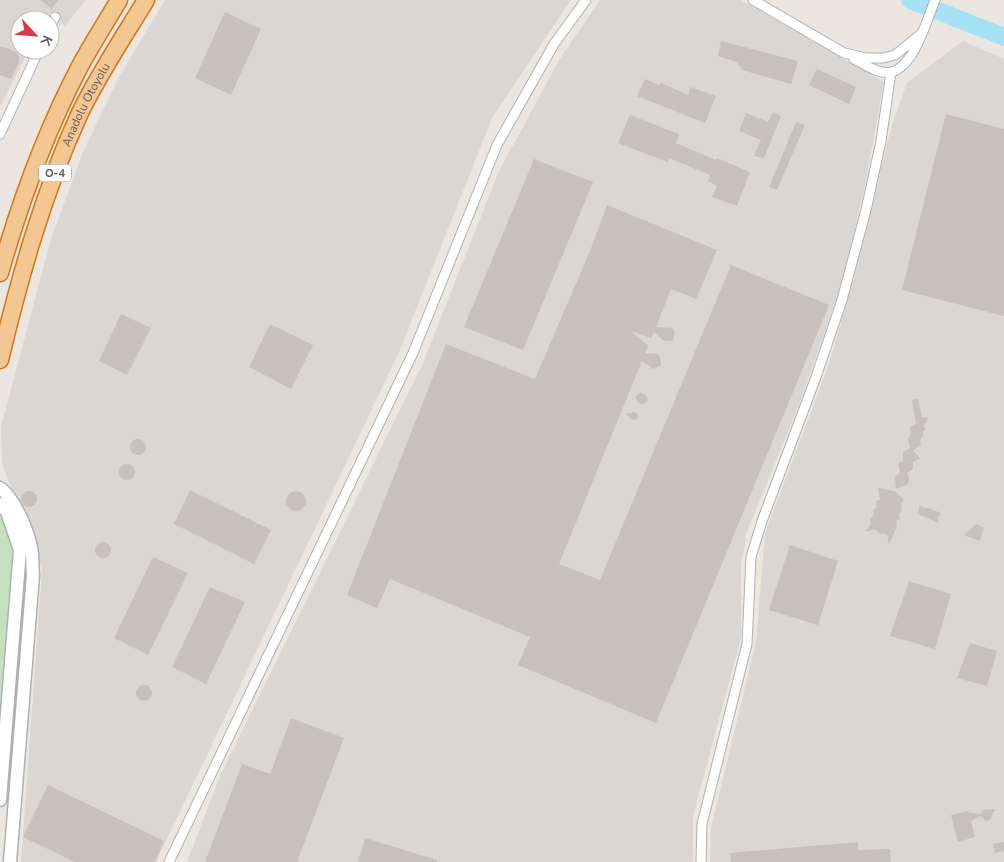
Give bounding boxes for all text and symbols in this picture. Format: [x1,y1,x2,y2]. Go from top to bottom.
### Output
north arrow [10,10,60,60]
text: K [35,32,57,49]
street label: Anadolu Otoyolu [58,60,114,149]
road number: O-4 [39,164,71,182]

